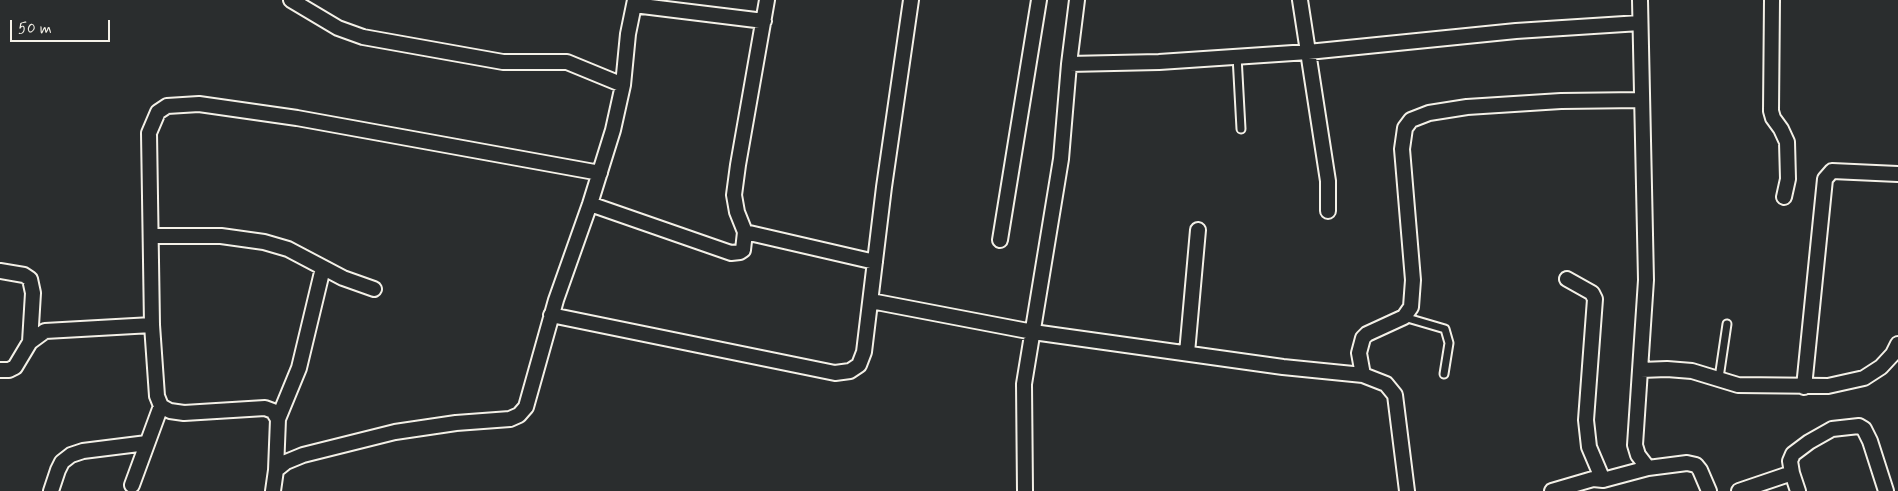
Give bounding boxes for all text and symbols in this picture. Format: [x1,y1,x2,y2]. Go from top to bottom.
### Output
scale bar [12,10,112,42]
text: 50 m [18,19,52,39]

